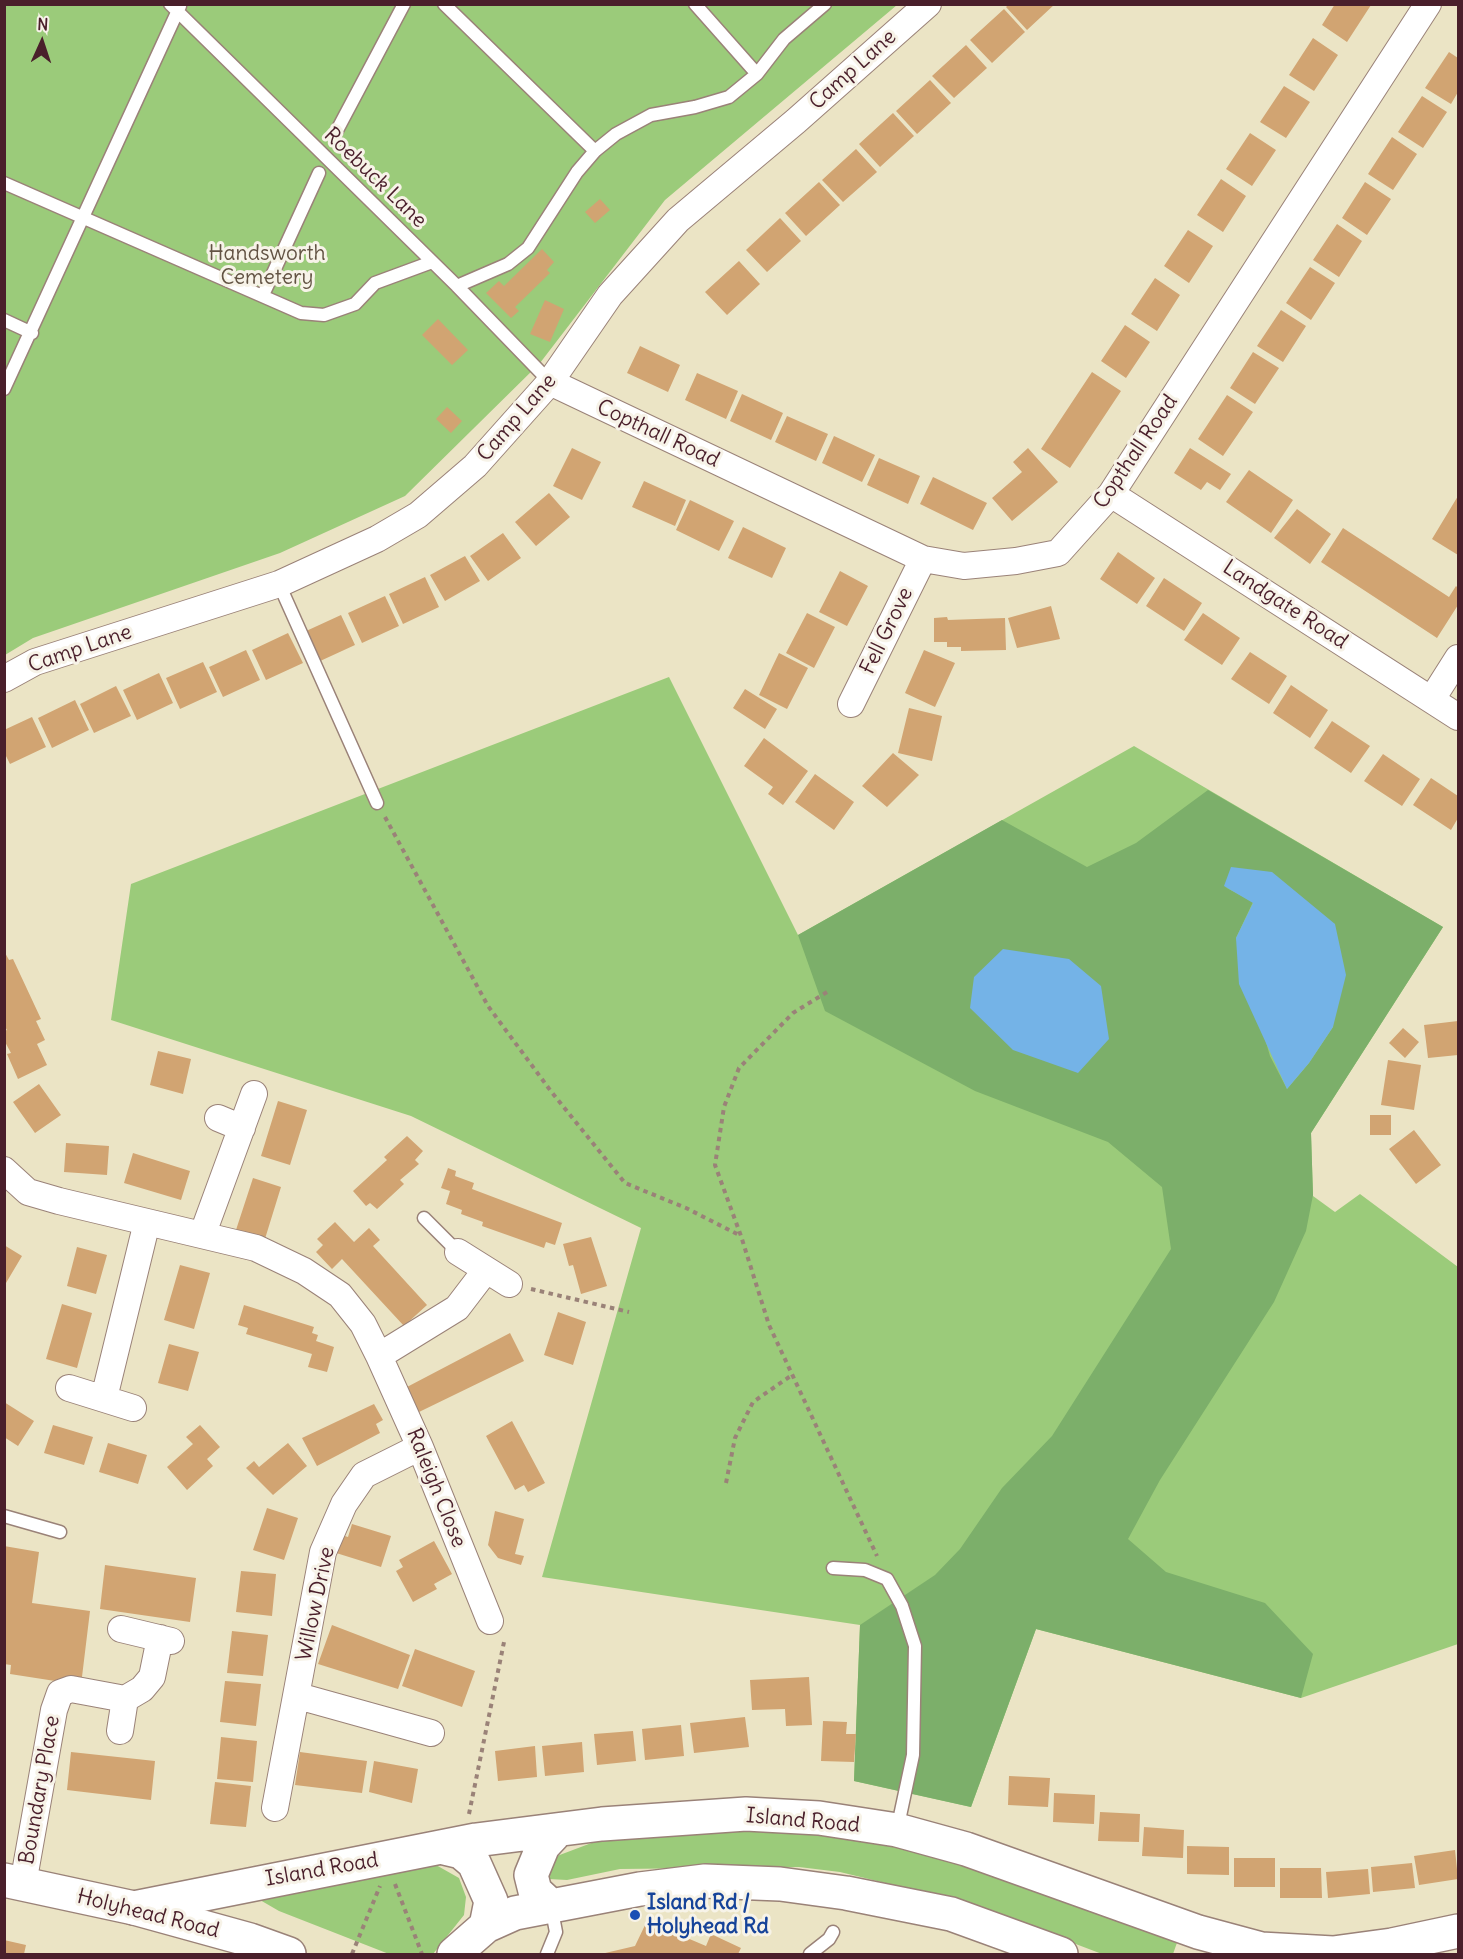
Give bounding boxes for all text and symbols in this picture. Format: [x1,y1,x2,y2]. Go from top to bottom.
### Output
north arrow [12,12,72,72]
text: N [37,14,49,34]
street label: Camp Lane [805,25,901,115]
street label: Roebuck Lane [318,123,432,233]
park label: Handsworth Cemetery [208,241,326,291]
street label: Camp Lane [472,369,562,467]
street label: Copthall Road [1089,390,1183,514]
street label: Copthall Road [593,395,723,473]
street label: Landgate Road [1218,555,1352,655]
street label: Fell Grove [855,584,919,678]
street label: Camp Lane [25,620,135,678]
street label: Raleigh Close [401,1425,471,1551]
street label: Willow Drive [292,1545,340,1663]
street label: Boundary Place [15,1714,65,1866]
street label: Island Road [745,1803,861,1839]
street label: Island Road [264,1848,380,1892]
street label: Holyhead Road [74,1884,222,1944]
place label: Island Rd / Holyhead Rd [647,1890,769,1940]
marker: Island Rd / Holyhead Rd [628,1908,642,1922]

